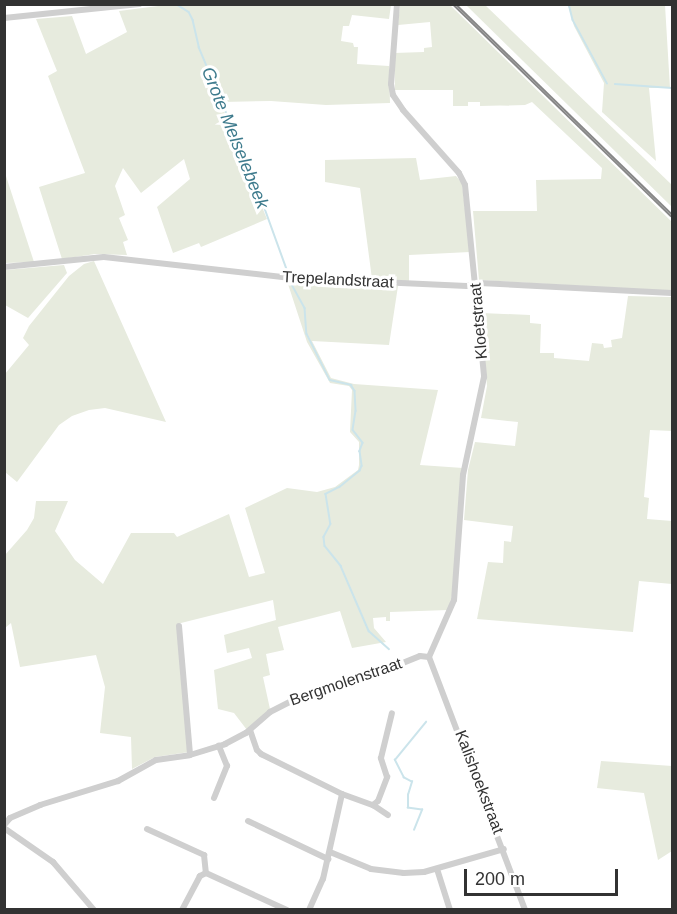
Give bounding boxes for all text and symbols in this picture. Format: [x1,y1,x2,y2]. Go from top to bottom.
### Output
water label: Grote Melselebeek [197,64,273,212]
street label: Trepelandstraat [282,267,394,293]
street label: Kloetstraat [466,282,492,360]
street label: Bergmolenstraat [287,654,405,710]
street label: Kalishoekstraat [450,727,508,837]
scale bar [467,857,622,895]
text: 200 m [475,869,525,889]

